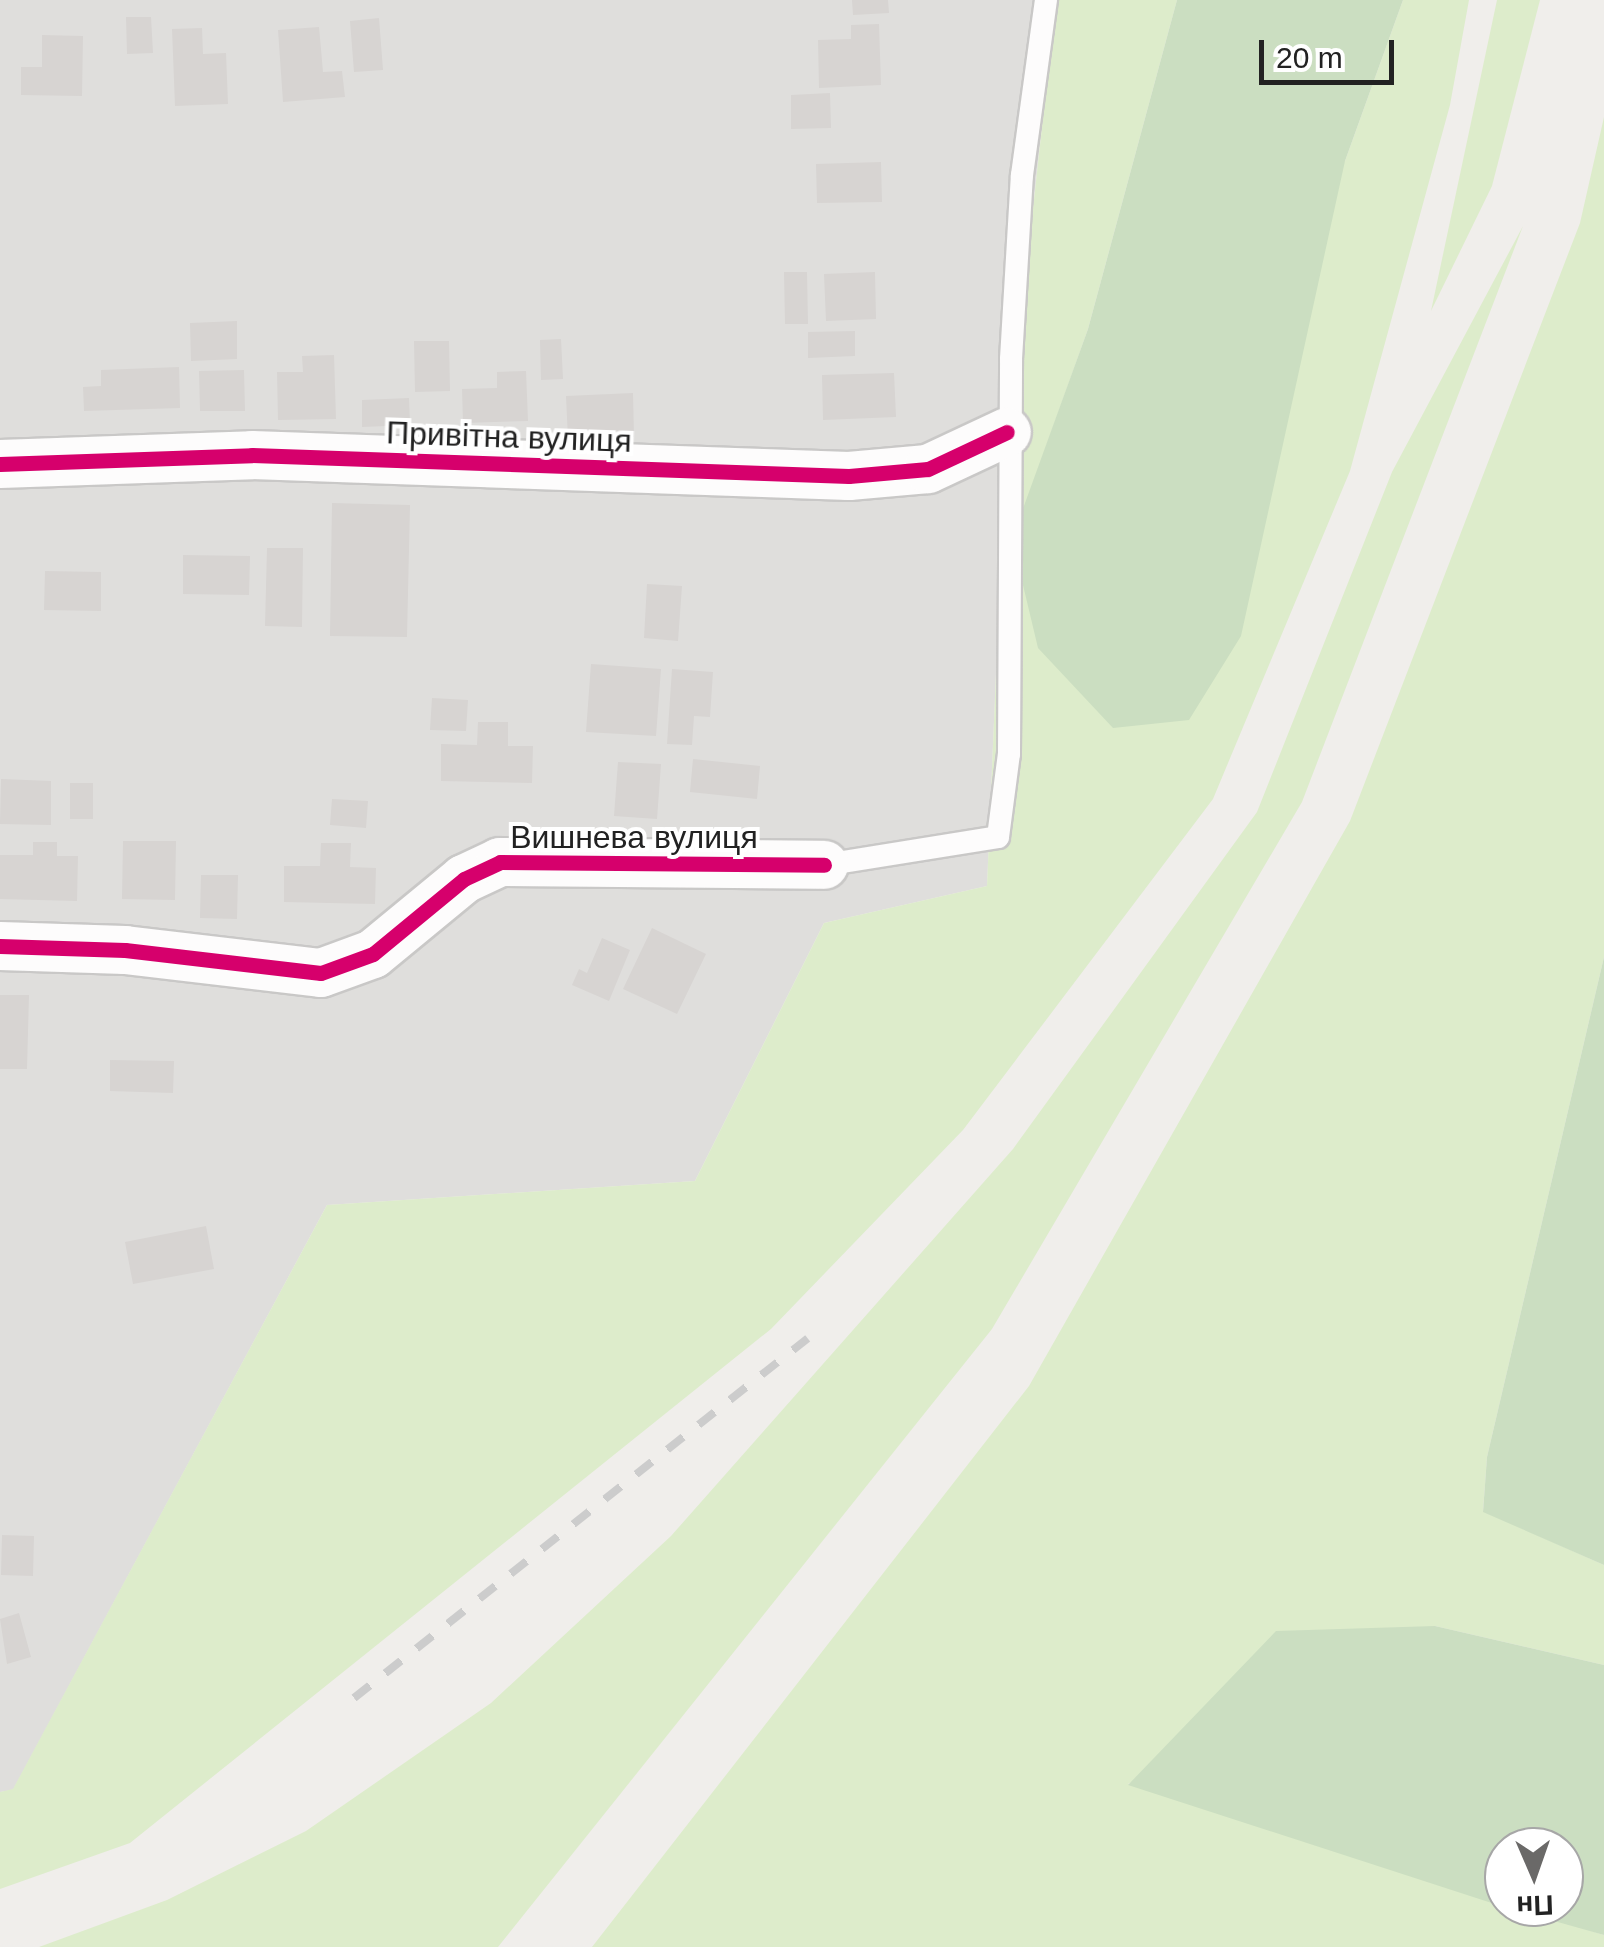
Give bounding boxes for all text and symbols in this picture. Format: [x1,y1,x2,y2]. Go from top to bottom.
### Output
scale bar [1264,20,1399,82]
text: 20 m [1276,41,1343,74]
street label: Привітна вулиця [386,414,632,460]
street label: Вишнева вулиця [510,818,758,856]
north arrow [1484,1827,1584,1927]
text: Пн [1516,1889,1554,1922]

